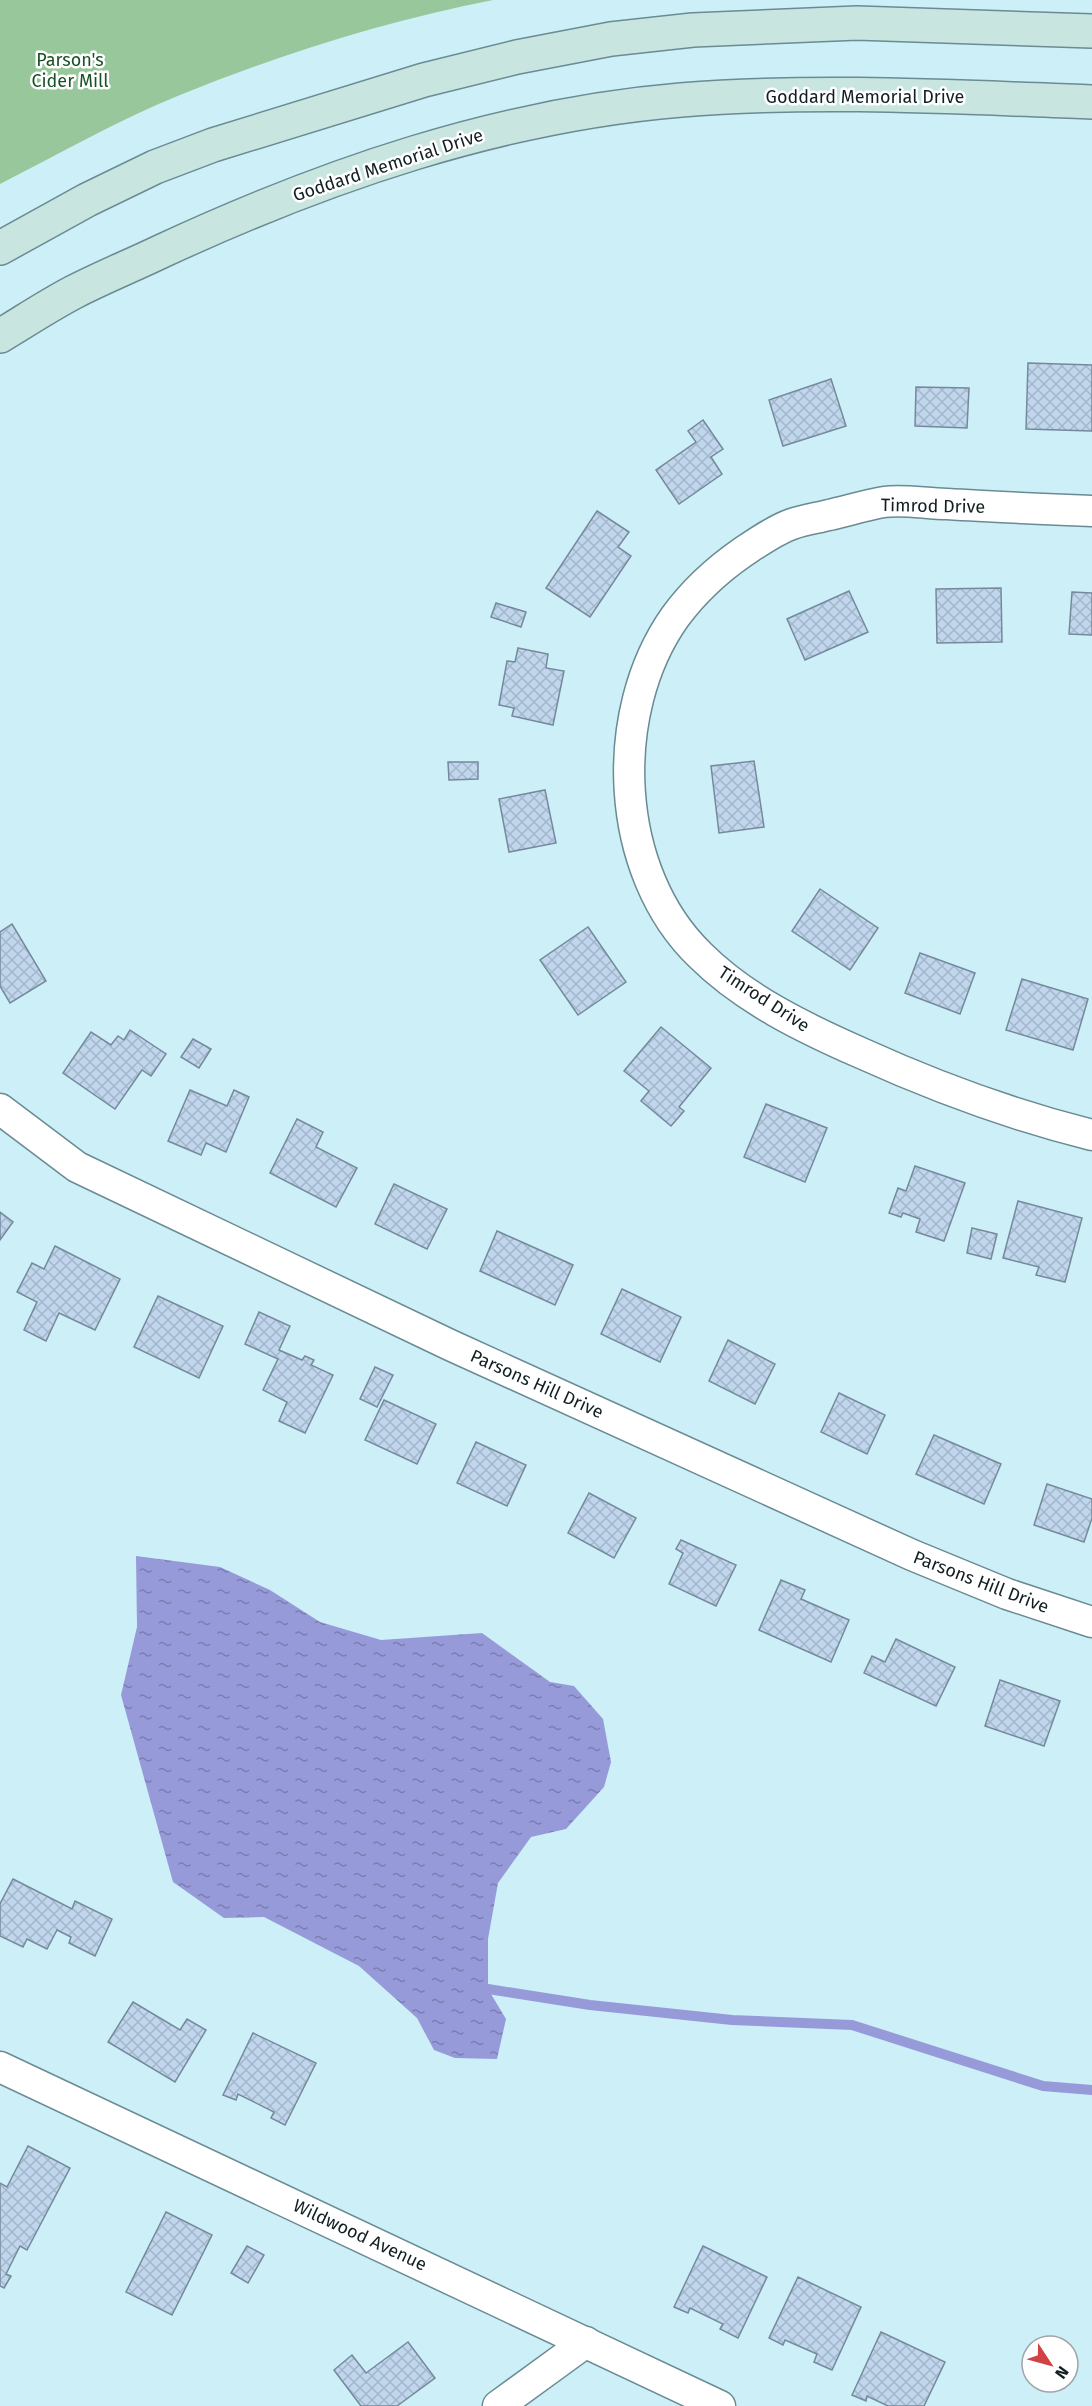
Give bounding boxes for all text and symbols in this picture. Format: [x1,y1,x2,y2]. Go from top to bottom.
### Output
park label: Parson's Cider Mill [31,49,109,92]
street label: Goddard Memorial Drive [766,86,964,108]
street label: Goddard Memorial Drive [290,124,486,206]
street label: Timrod Drive [881,494,985,518]
street label: Timrod Drive [714,961,814,1037]
street label: Parsons Hill Drive [467,1345,607,1423]
street label: Parsons Hill Drive [910,1546,1052,1618]
street label: Wildwood Avenue [290,2194,430,2276]
north arrow [1020,2334,1080,2394]
text: N [1051,2363,1073,2382]

